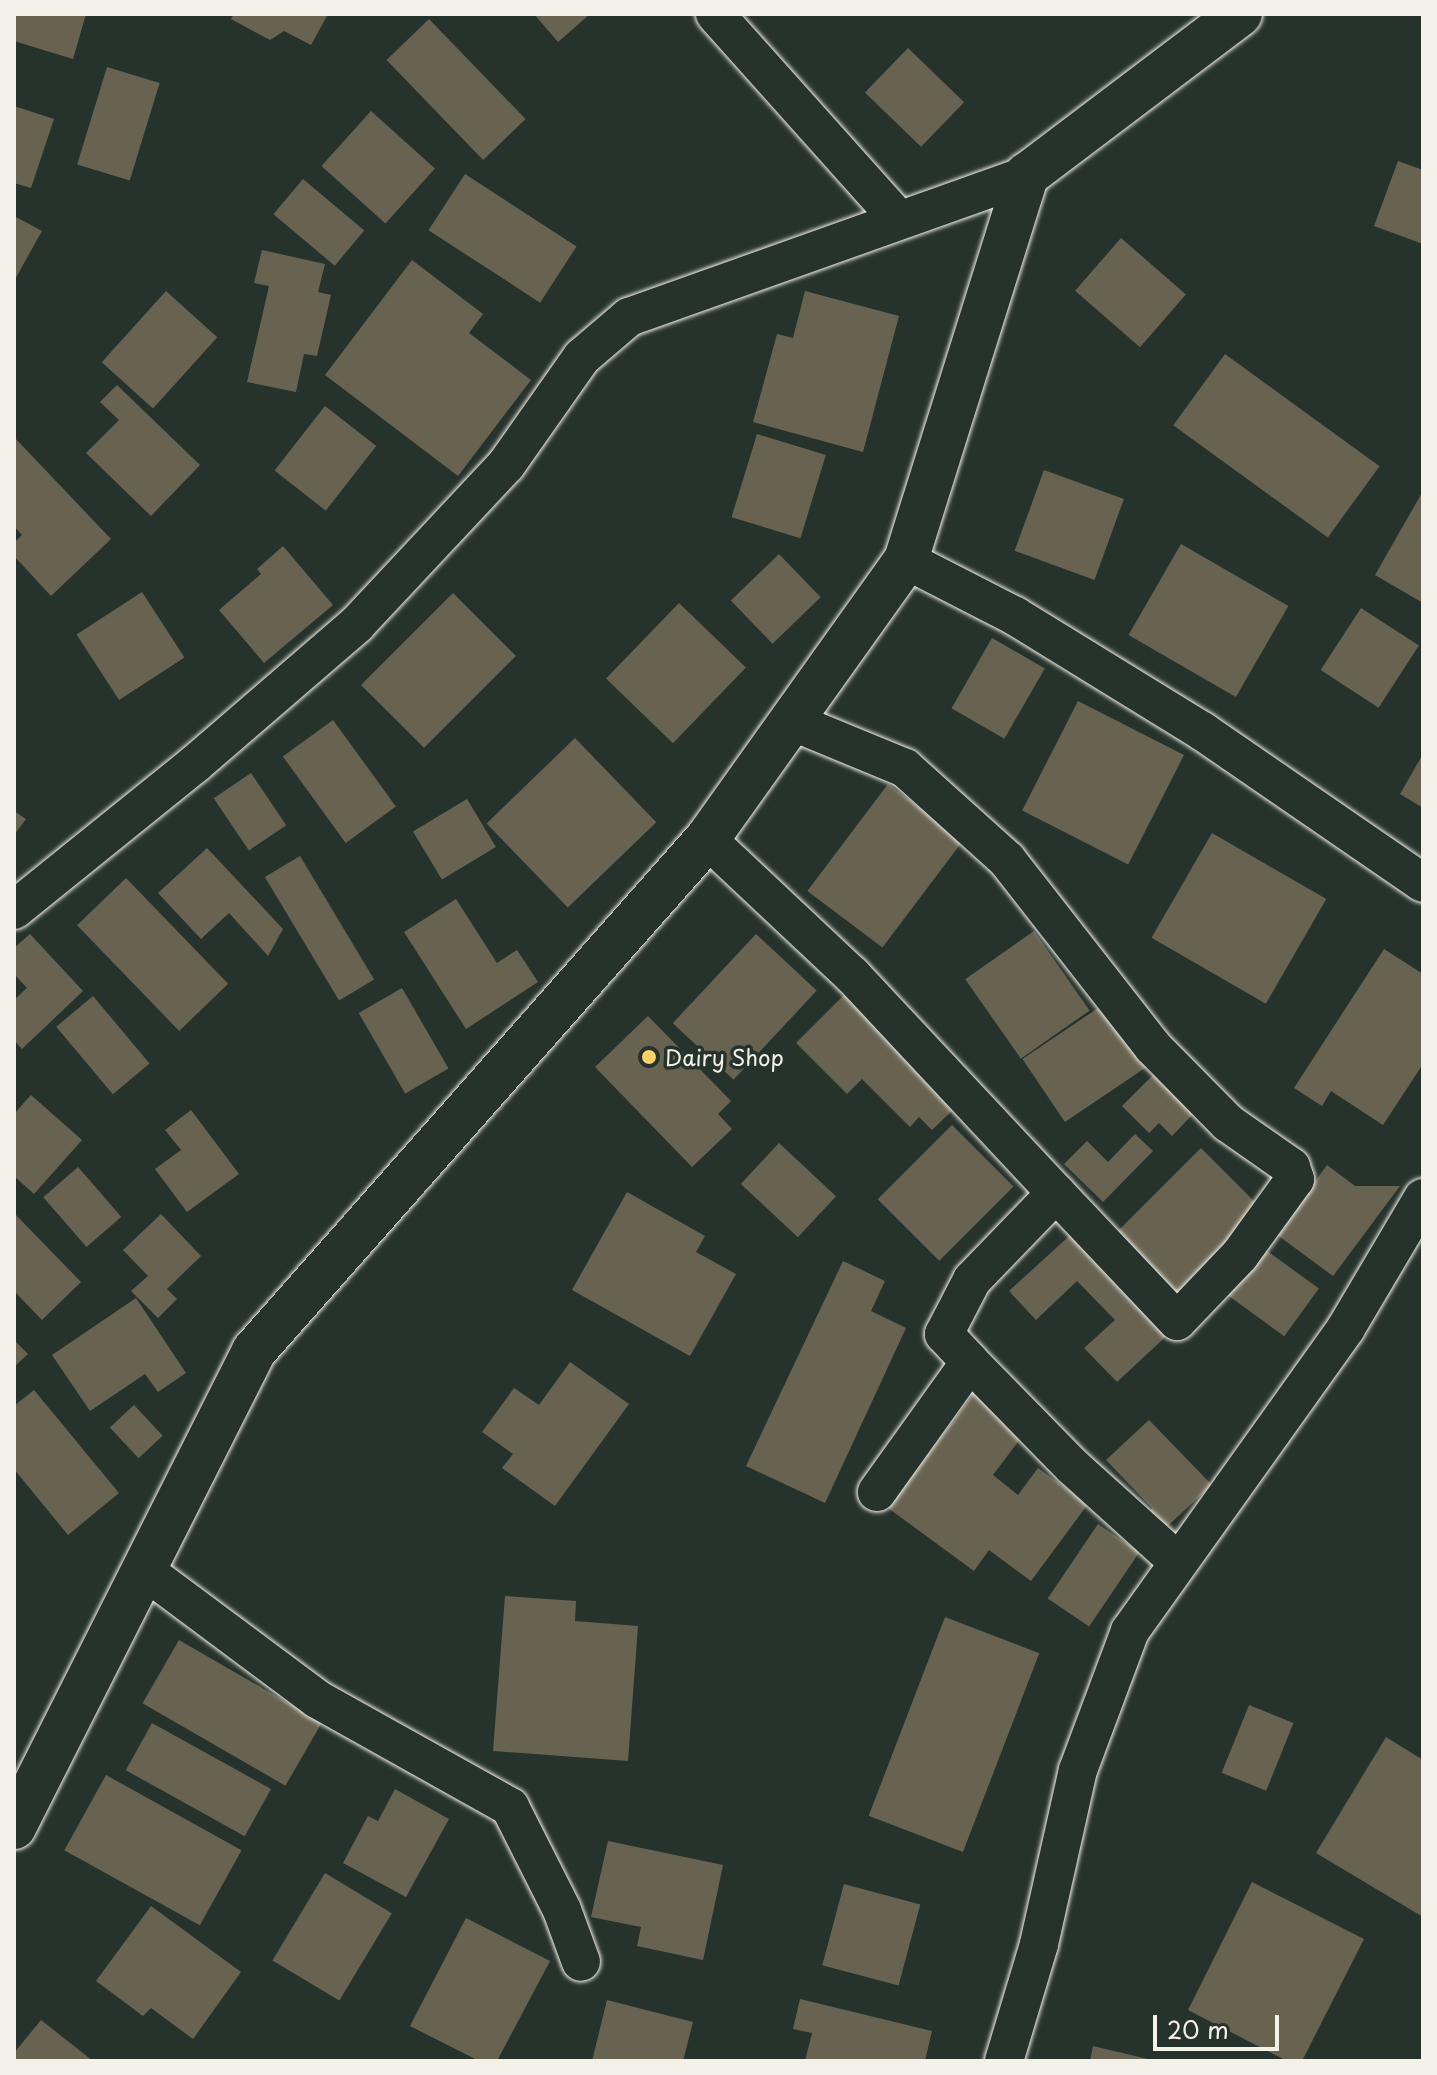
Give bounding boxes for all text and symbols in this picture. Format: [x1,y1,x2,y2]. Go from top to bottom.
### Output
place label: Dairy Shop [665,1044,784,1070]
marker: Dairy Shop [640,1048,658,1066]
scale bar [1157,1999,1283,2049]
text: 20 m [1167,2011,1229,2047]

